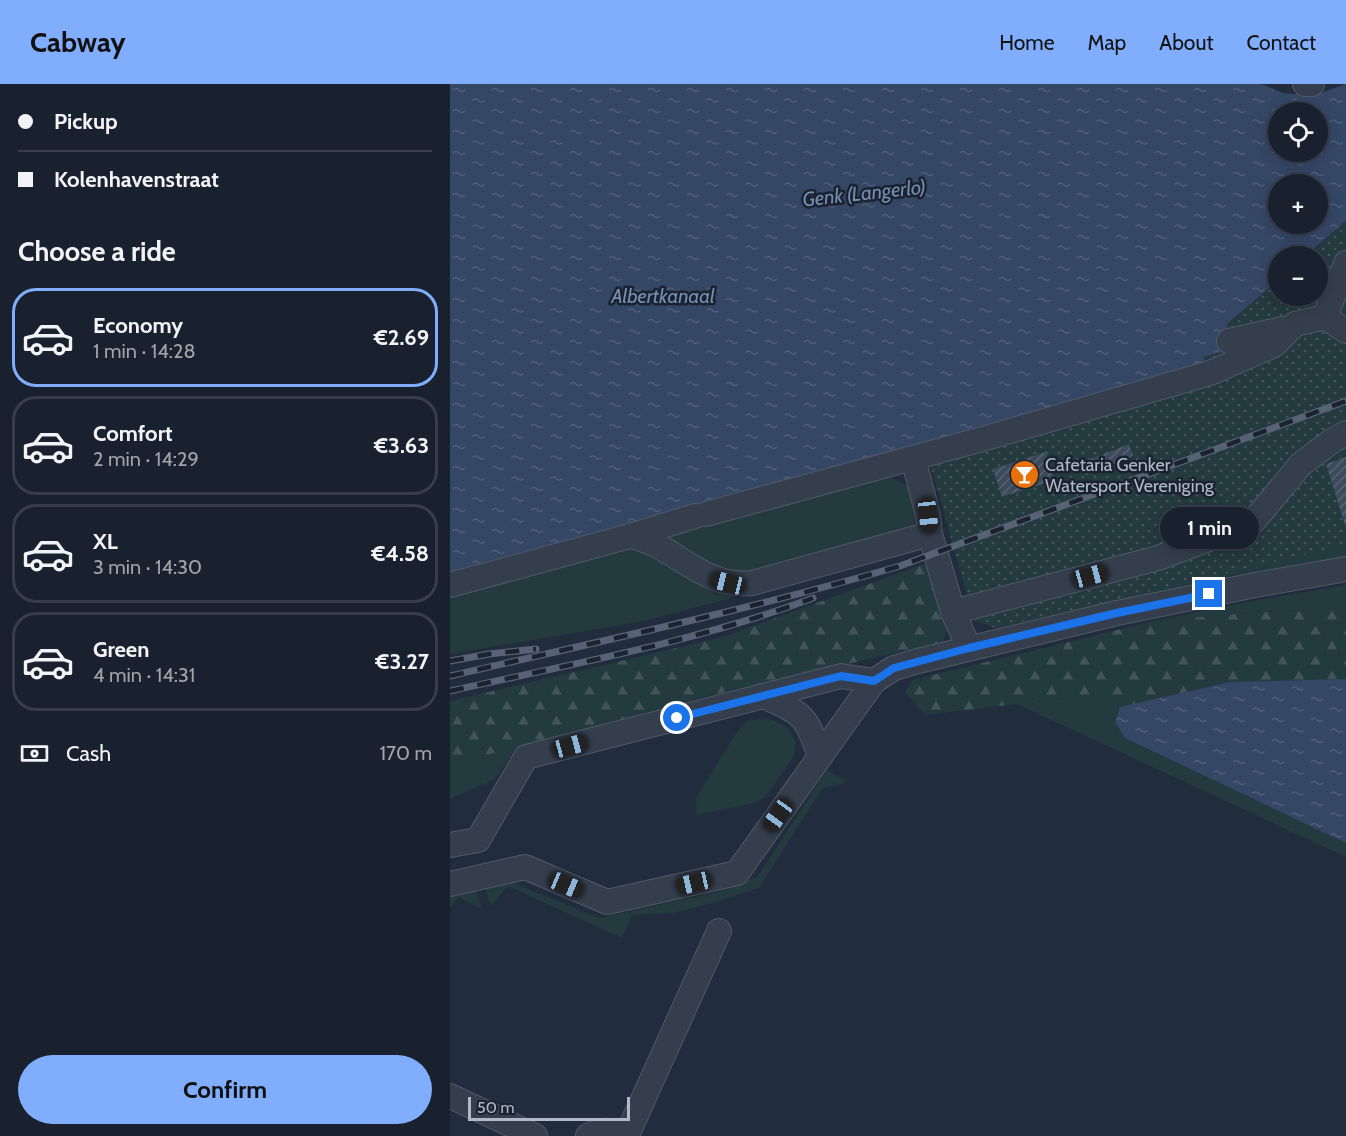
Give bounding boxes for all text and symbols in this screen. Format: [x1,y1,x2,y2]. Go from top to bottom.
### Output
text: Cabway [30,25,125,59]
text: Home [999,30,1055,55]
text: Map [1088,30,1126,55]
text: About [1159,30,1213,55]
text: Contact [1246,30,1316,55]
map controls [1268,102,1328,306]
button: locate [1268,102,1328,162]
text: Pickup [54,108,118,135]
text: Kolenhavenstraat [54,166,219,193]
button: + [1268,174,1328,234]
water label: Genk (Langerlo) [801,175,927,211]
text: Choose a ride [18,235,176,268]
button: − [1268,246,1328,306]
water label: Albertkanaal [610,284,715,308]
icon: car [21,311,75,365]
text: Economy [93,312,183,339]
text: €2.69 [374,324,429,351]
text: 1 min · 14:28 [93,339,196,363]
icon: car [21,419,75,473]
text: Comfort [93,420,172,447]
text: €3.63 [374,432,429,459]
text: 2 min · 14:29 [93,447,199,471]
place label: Cafetaria Genker Watersport Vereniging [1045,454,1215,497]
bar icon: Cafetaria Genker Watersport Vereniging [1008,459,1040,491]
car [917,496,939,534]
callout: 1 min [1160,507,1258,549]
text: 1 min [1187,516,1232,540]
icon: car [21,527,75,581]
text: XL [93,528,118,555]
text: €4.58 [371,540,429,567]
text: 3 min · 14:30 [93,555,202,579]
car [1070,563,1110,589]
car [708,570,748,596]
route end [1195,580,1222,607]
icon: car [21,635,75,689]
text: Green [93,636,149,663]
text: €3.27 [375,648,429,675]
text: 4 min · 14:31 [93,663,195,687]
route start [663,704,690,731]
car [550,733,590,759]
icon: cash [18,737,51,770]
text: Cash [66,740,111,767]
text: 170 m [380,741,432,765]
car [760,795,796,835]
car [546,870,586,900]
car [674,870,714,896]
button: Confirm [18,1055,432,1124]
scale bar [468,1094,630,1122]
text: 50 m [477,1098,514,1117]

